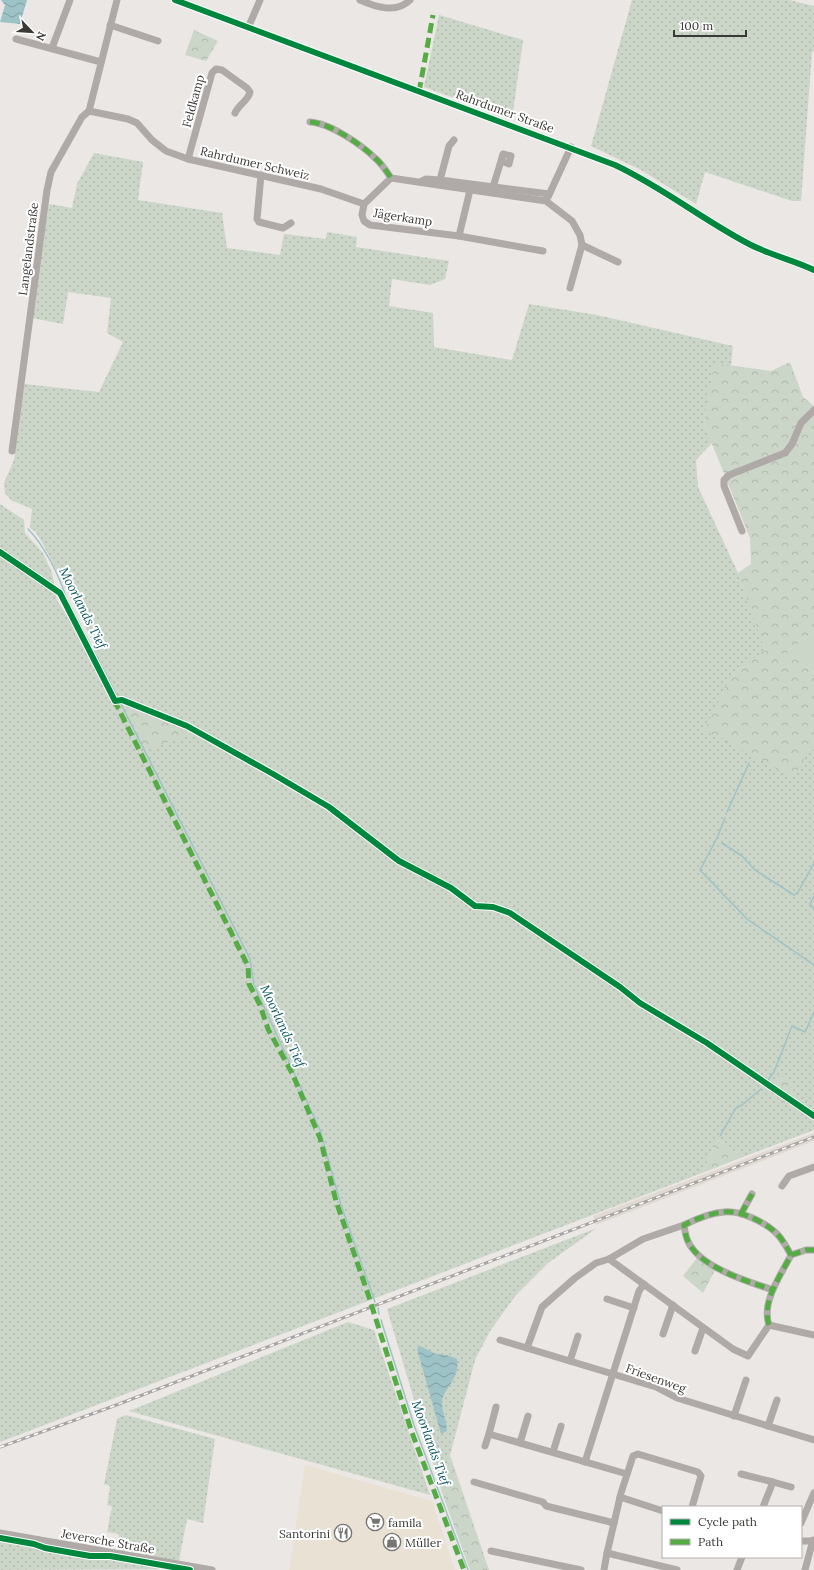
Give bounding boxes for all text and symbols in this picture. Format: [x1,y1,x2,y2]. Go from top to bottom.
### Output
north arrow [12,12,52,52]
scale bar [674,12,746,38]
text: 100 m [680,18,713,33]
text: N [33,29,49,43]
street label: Feldkamp [179,73,207,129]
street label: Rahrdumer Straße [454,86,557,136]
street label: Rahrdumer Schweiz [199,143,311,183]
street label: Langelandstraße [15,201,41,296]
street label: Jägerkamp [372,205,433,229]
water label: Moorlands Tief [55,564,112,653]
water label: Moorlands Tief [256,982,310,1072]
street label: Friesenweg [624,1360,689,1396]
water label: Moorlands Tief [408,1398,455,1490]
legend [662,1506,802,1558]
supermarket icon: famila [365,1512,385,1532]
text: Cycle path [698,1514,757,1529]
place label: famila [388,1515,422,1530]
restaurant icon: Santorini [333,1523,353,1543]
street label: Jeversche Straße [59,1525,156,1557]
place label: Santorini [279,1526,330,1541]
shop icon: Müller [382,1532,402,1552]
text: Path [698,1534,723,1549]
place label: Müller [405,1535,442,1550]

